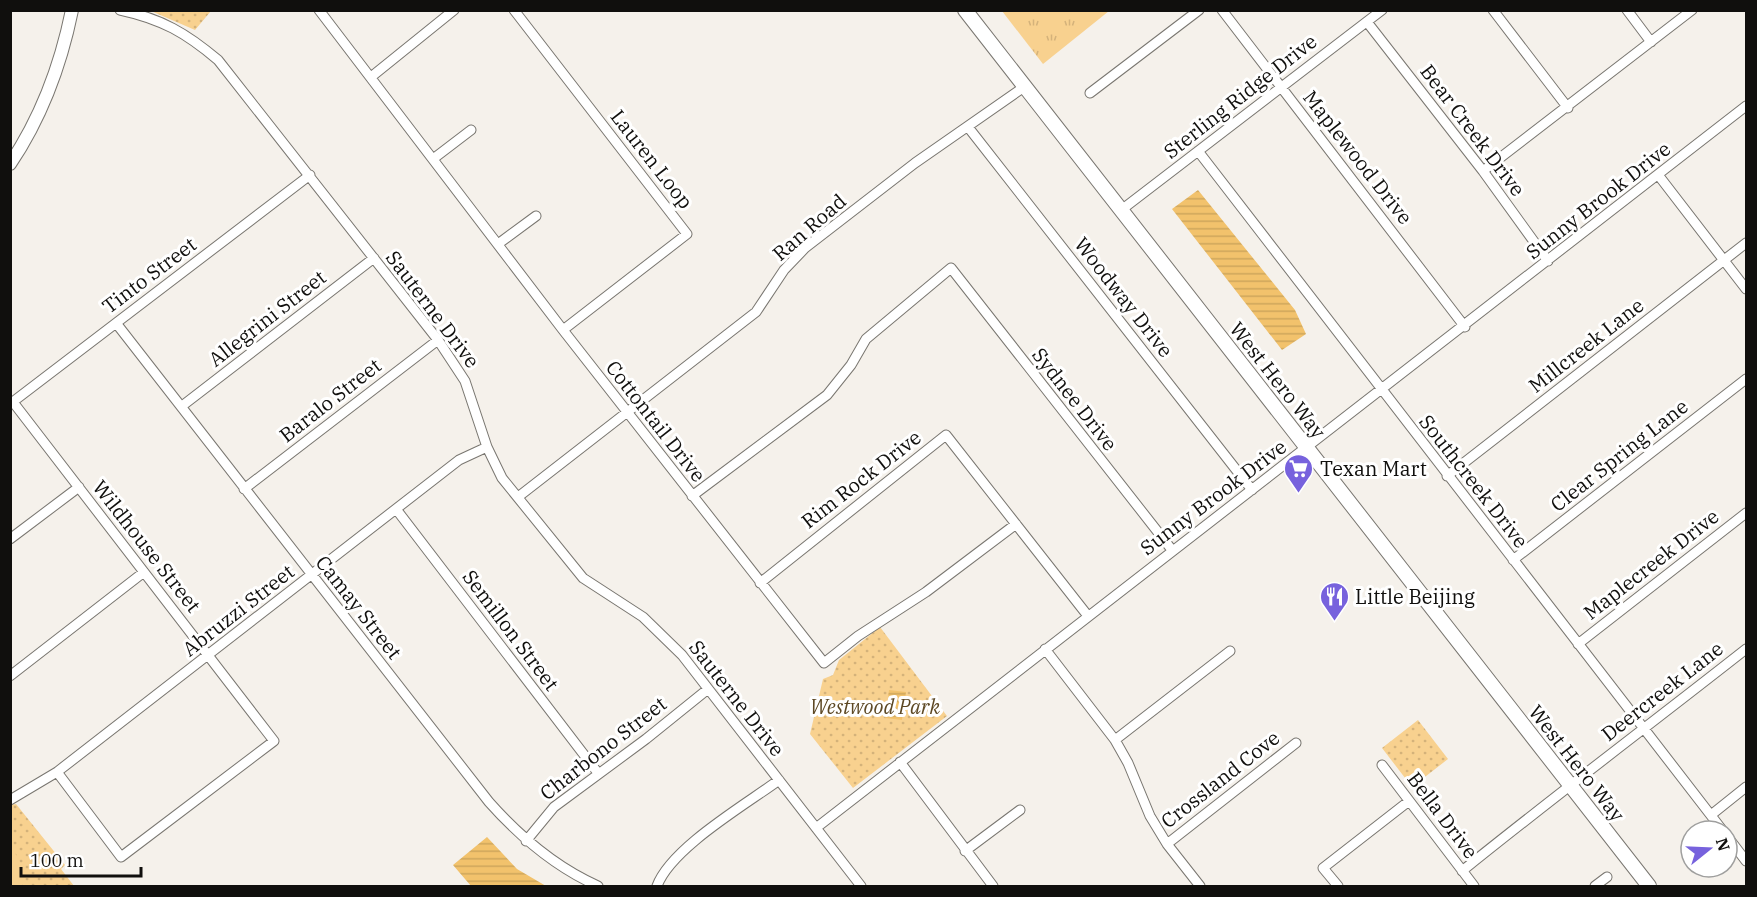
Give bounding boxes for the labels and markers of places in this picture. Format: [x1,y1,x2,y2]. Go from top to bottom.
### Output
supermarket icon: Texan Mart [1283,452,1315,494]
place label: Texan Mart [1320,455,1427,482]
restaurant icon: Little Beijing [1318,580,1350,622]
place label: Little Beijing [1355,583,1475,610]

